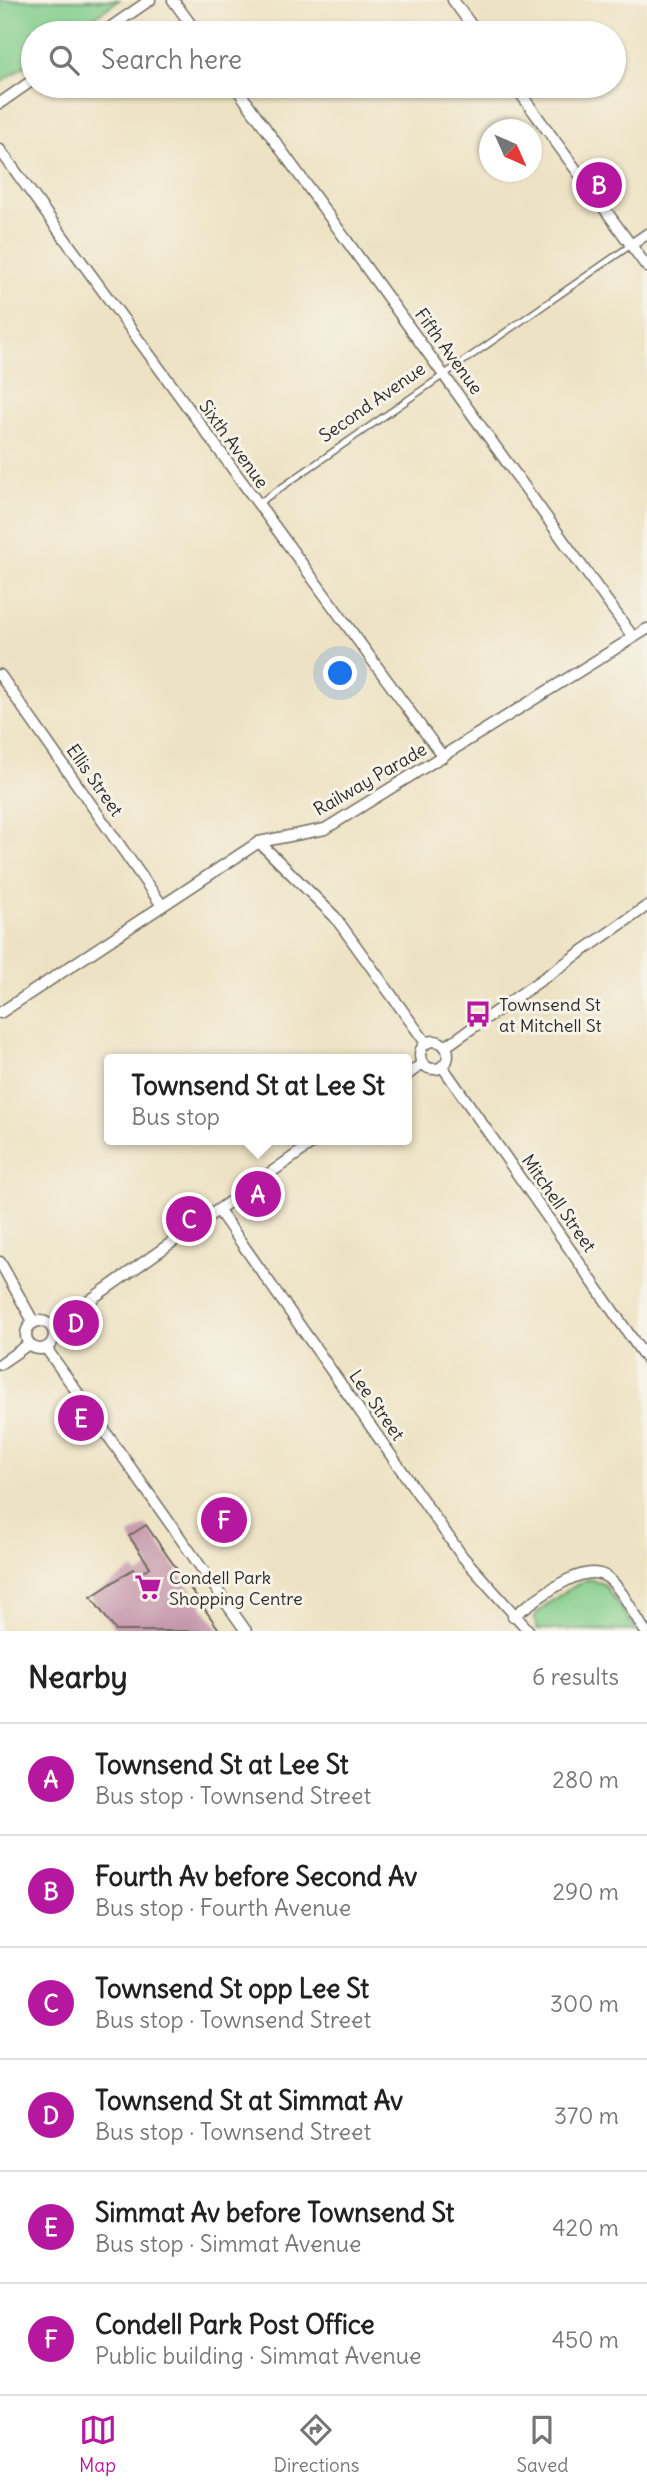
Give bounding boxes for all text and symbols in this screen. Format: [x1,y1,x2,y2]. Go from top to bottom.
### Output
search box [21,21,626,98]
icon: search [45,41,83,79]
text: Search here [101,43,242,76]
north arrow [479,119,542,182]
pin: B [576,159,622,211]
street label: Fifth Avenue [410,303,488,399]
street label: Second Avenue [314,357,430,447]
street label: Sixth Avenue [194,395,274,493]
your location [323,656,357,690]
street label: Railway Parade [309,737,431,821]
street label: Ellis Street [62,739,128,821]
place label: Townsend St at Mitchell St [499,993,602,1037]
bus stop icon: Townsend St at Mitchell St [463,999,493,1029]
popup [104,1054,412,1145]
text: Townsend St at Lee St [131,1069,385,1102]
text: Bus stop [131,1102,220,1131]
street label: Mitchell Street [517,1150,601,1256]
pin: A [235,1168,281,1220]
pin: C [166,1193,212,1245]
pin: D [53,1297,99,1349]
street label: Lee Street [344,1365,410,1445]
pin: E [58,1392,104,1444]
pin: F [201,1494,247,1546]
place label: Condell Park Shopping Centre [169,1566,303,1610]
supermarket icon: Condell Park Shopping Centre [133,1572,163,1602]
text: Nearby [28,1658,128,1696]
text: 6 results [532,1662,619,1691]
text: Townsend St at Lee St [95,1748,348,1781]
text: A [44,1765,58,1794]
text: 280 m [552,1765,619,1794]
text: Bus stop · Townsend Street [95,1781,371,1810]
text: Fourth Av before Second Av [95,1860,417,1893]
text: B [43,1877,59,1906]
text: 290 m [552,1877,619,1906]
text: Bus stop · Fourth Avenue [95,1893,351,1922]
text: Townsend St opp Lee St [95,1972,369,2005]
text: C [43,1989,59,2018]
text: 300 m [550,1989,619,2018]
text: Bus stop · Townsend Street [95,2005,371,2034]
text: Townsend St at Simmat Av [95,2084,403,2117]
text: D [43,2101,59,2130]
text: 370 m [554,2101,619,2130]
text: Bus stop · Townsend Street [95,2117,371,2146]
text: Simmat Av before Townsend St [95,2196,454,2229]
text: E [44,2213,58,2242]
text: 420 m [552,2213,619,2242]
text: Bus stop · Simmat Avenue [95,2229,361,2258]
text: Condell Park Post Office [95,2308,375,2341]
text: F [44,2325,58,2354]
text: 450 m [552,2325,619,2354]
text: Public building · Simmat Avenue [95,2341,422,2370]
tab: Map [79,2411,117,2477]
tab: Directions [274,2411,359,2477]
tab: Saved [516,2411,568,2477]

